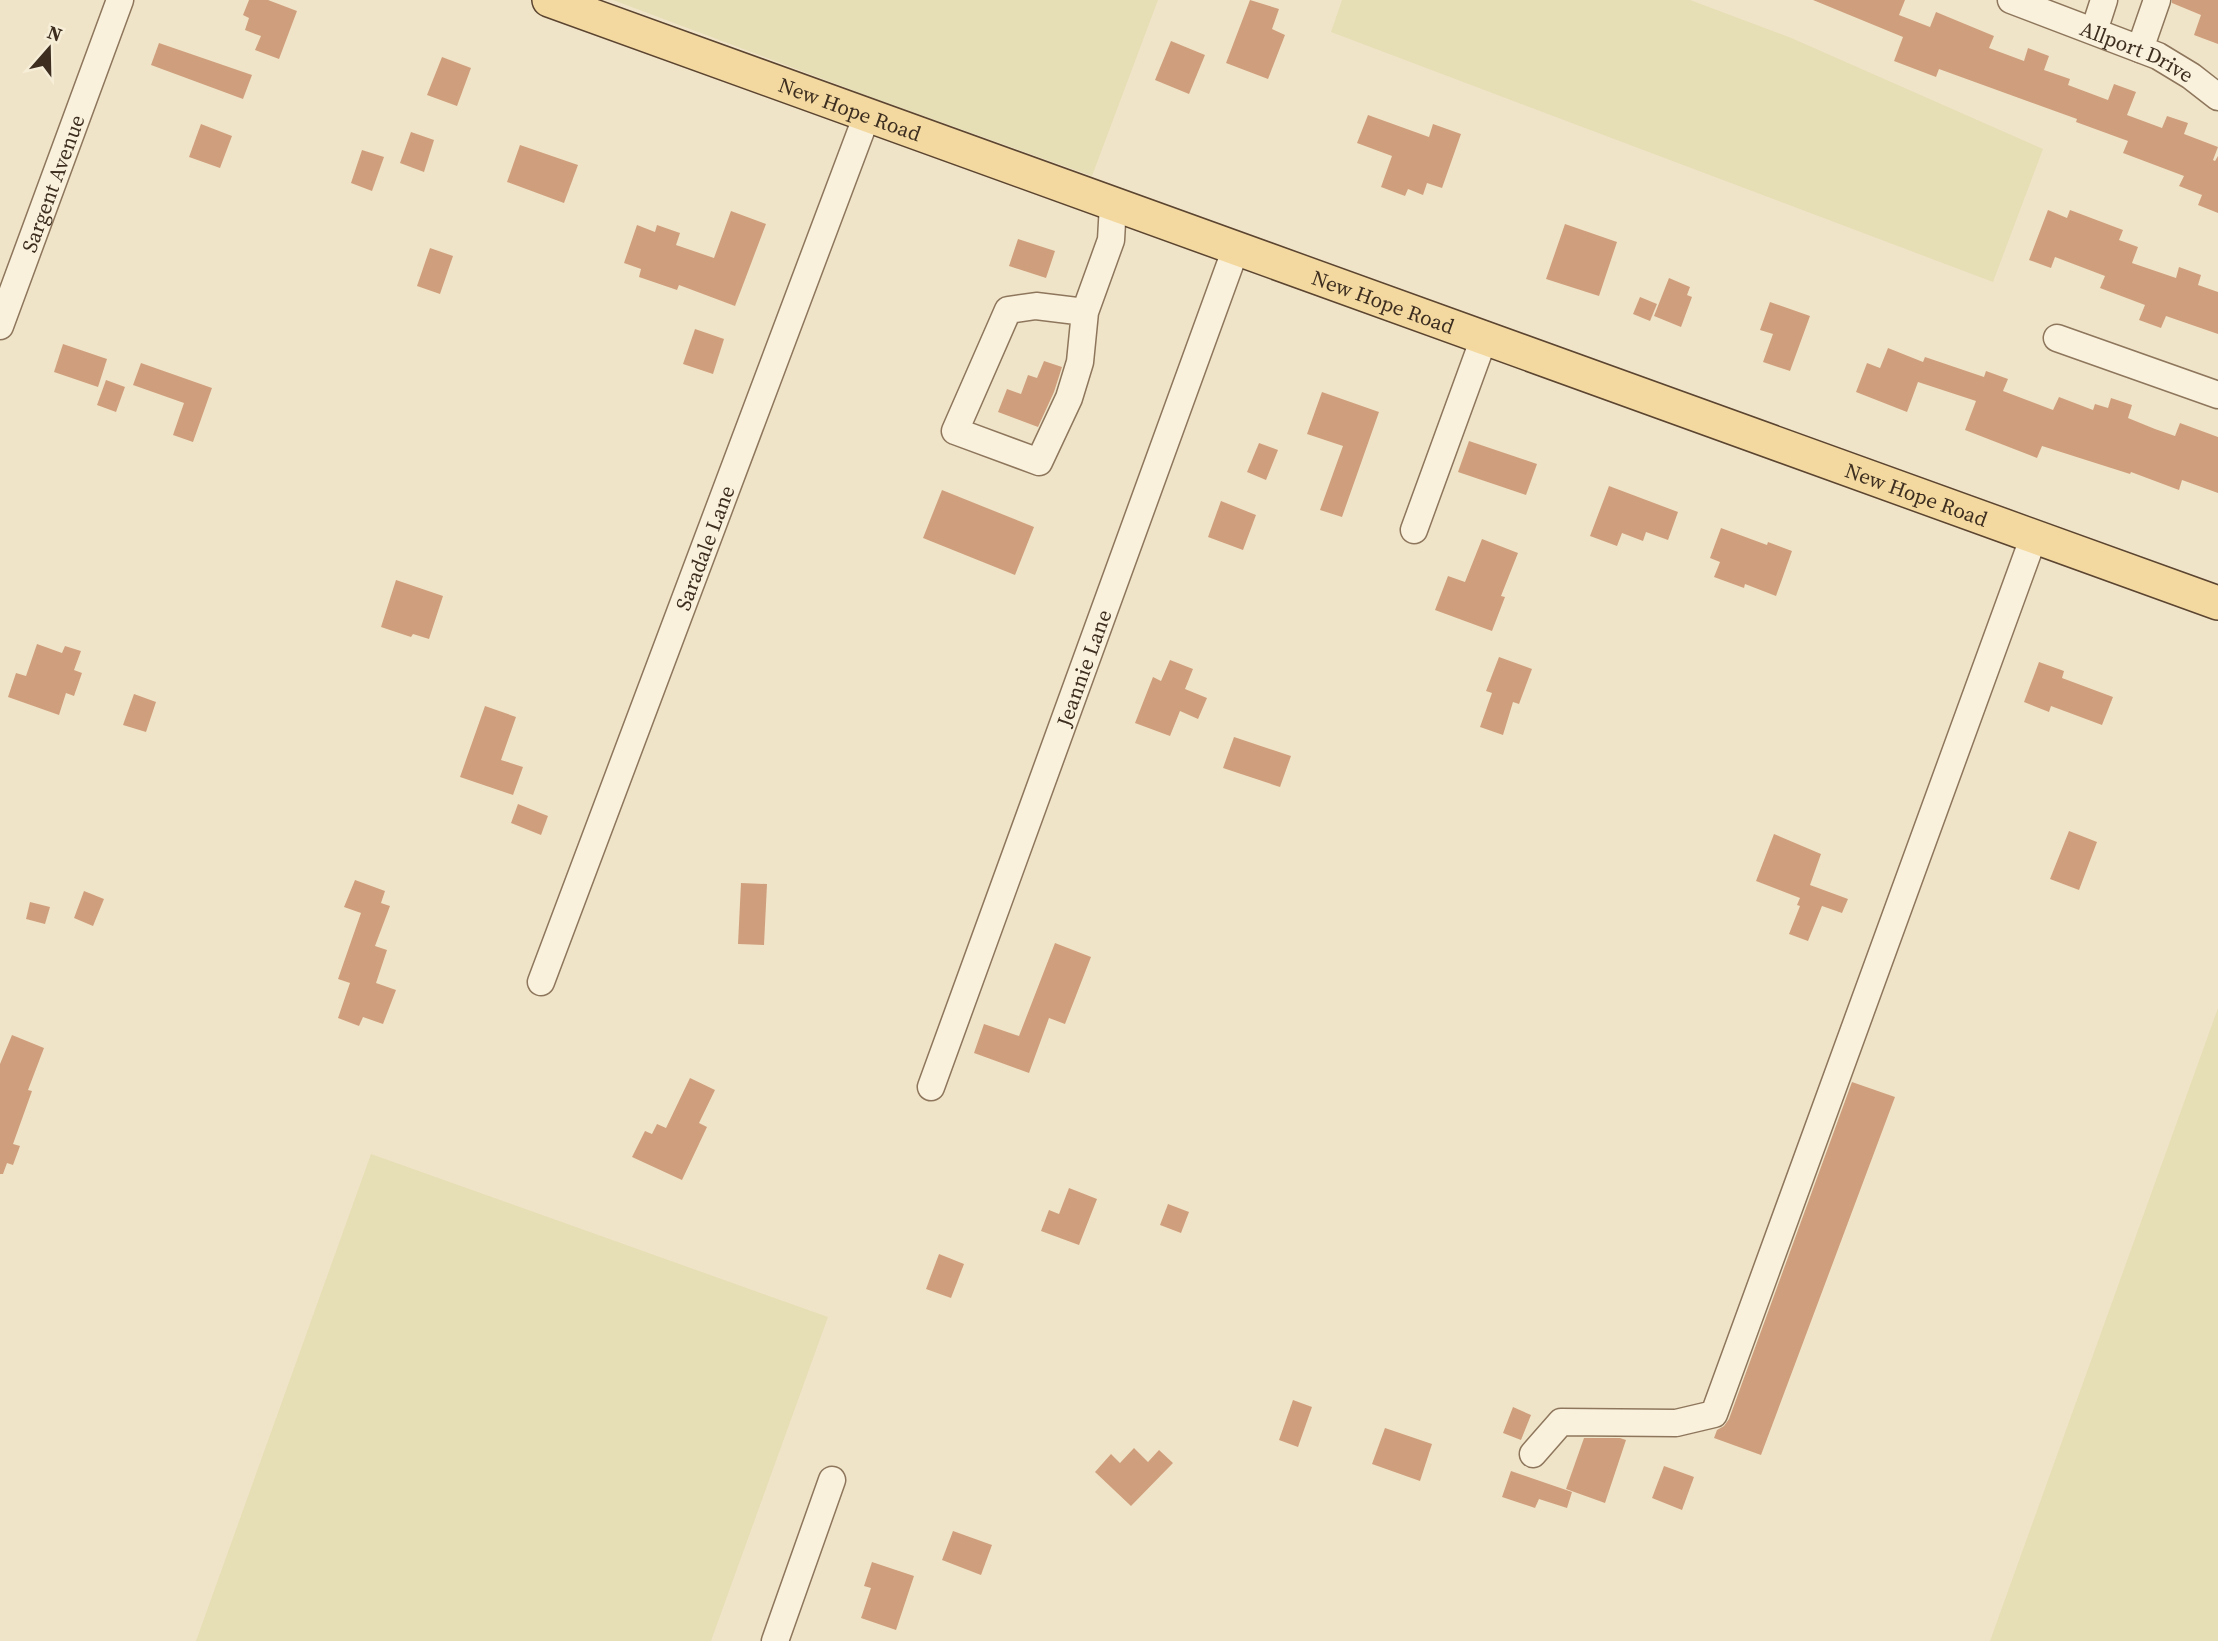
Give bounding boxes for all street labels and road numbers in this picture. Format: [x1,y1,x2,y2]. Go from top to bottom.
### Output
street label: Allport Drive [2076,13,2199,89]
street label: New Hope Road [775,70,925,148]
street label: Sargent Avenue [14,110,91,256]
street label: New Hope Road [1308,262,1459,340]
street label: New Hope Road [1841,455,1992,533]
street label: Saradale Lane [668,481,741,614]
street label: Jeannie Lane [1048,605,1118,731]

